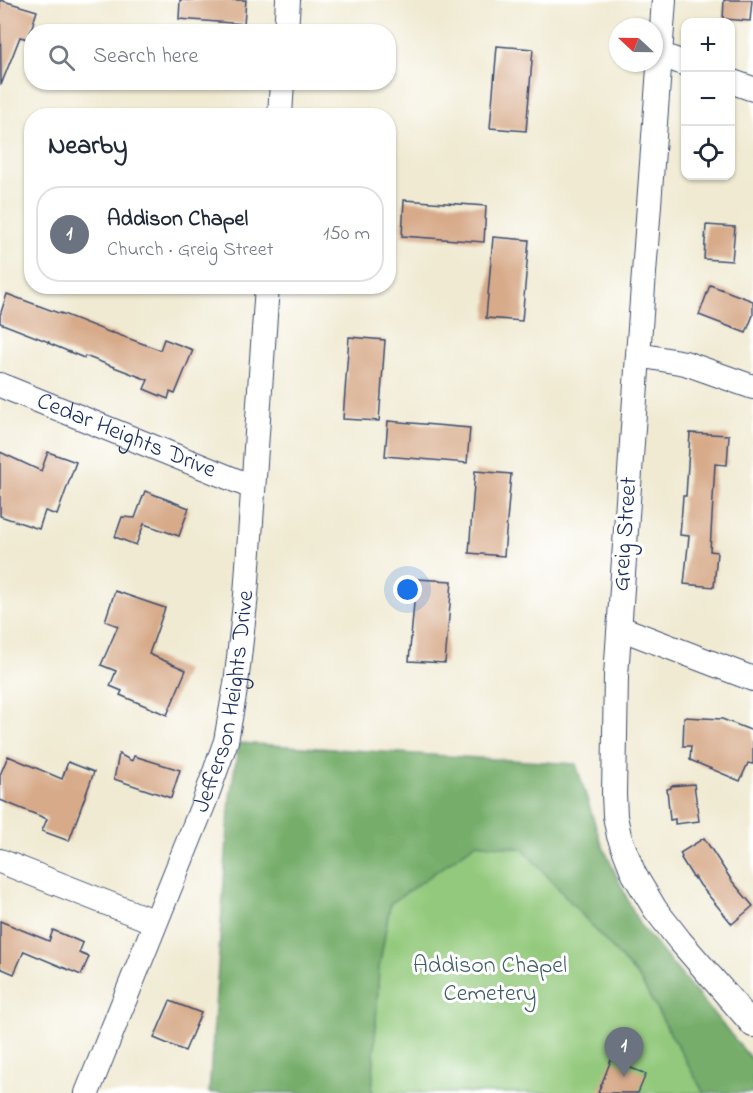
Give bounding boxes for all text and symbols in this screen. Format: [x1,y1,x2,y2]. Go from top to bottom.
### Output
north arrow [609,18,663,72]
map controls [681,18,735,180]
button: + [681,18,735,72]
search box [24,24,396,90]
icon: search [45,41,78,74]
text: Search here [93,41,198,73]
button: − [681,72,735,126]
button: locate [681,126,735,180]
text: Nearby [48,128,127,166]
text: Addison Chapel [107,204,248,236]
text: 1 [66,220,73,249]
text: 150 m [323,220,370,249]
text: Church · Greig Street [107,236,273,265]
street label: Cedar Heights Drive [31,384,221,488]
street label: Greig Street [605,475,647,593]
your location [393,575,422,604]
street label: Jefferson Heights Drive [184,588,264,818]
park label: Addison Chapel Cemetery [413,949,567,1013]
pin: 1 [604,1028,644,1077]

